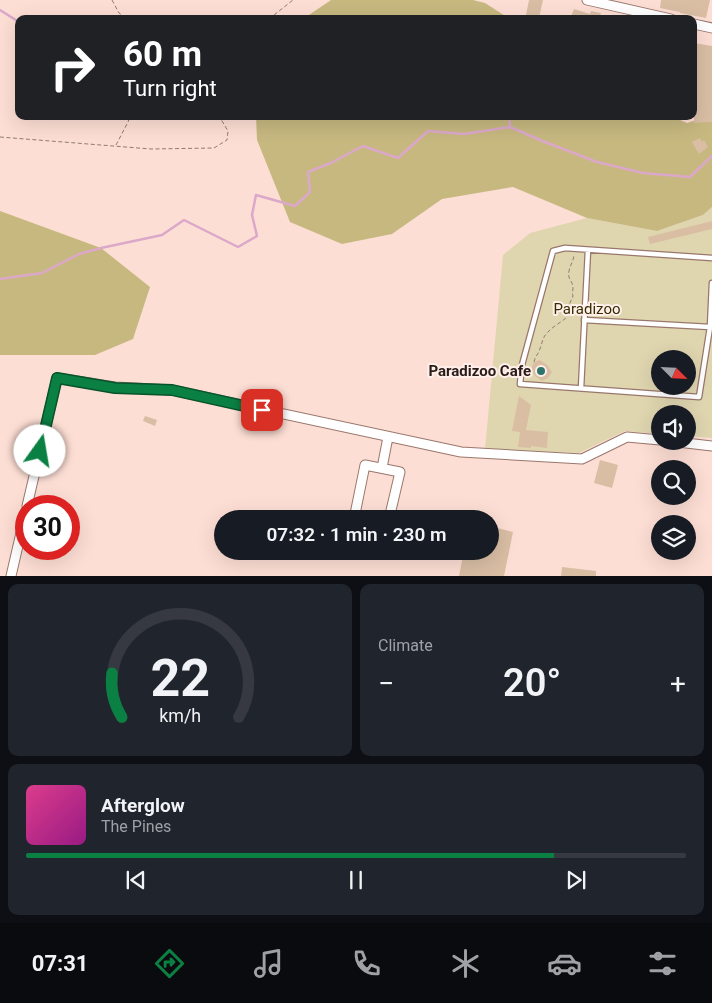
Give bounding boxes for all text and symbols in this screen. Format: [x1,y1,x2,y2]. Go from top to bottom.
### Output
text: 60 m [123,34,202,75]
icon: right [40,35,105,100]
text: Turn right [123,76,217,101]
park label: Paradizoo [553,300,621,318]
north arrow [651,350,696,395]
map controls [651,350,696,560]
place label: Paradizoo Cafe [428,362,531,380]
marker: Paradizoo Cafe [535,365,547,377]
pin [241,389,283,431]
icon: arrive [248,396,276,424]
button: sound [651,405,696,450]
position arrow [13,424,65,476]
button: search [651,460,696,505]
speed limit sign: 30 [15,495,80,560]
button: layers [651,515,696,560]
text: 07:32 · 1 min · 230 m [266,523,447,546]
text: Climate [378,636,433,655]
text: 22 [150,648,210,709]
text: 20° [503,661,561,705]
text: − [378,667,394,700]
text: + [670,667,686,700]
text: km/h [159,705,201,726]
text: Afterglow [101,794,185,817]
text: The Pines [101,817,171,836]
icon: previous [122,866,150,894]
icon: pause [342,866,370,894]
icon: next [562,866,590,894]
icon: directions [152,946,187,981]
icon: music [251,946,286,981]
icon: phone [349,946,384,981]
icon: climate [448,946,483,981]
icon: car [547,946,582,981]
icon: filters [645,946,680,981]
text: 07:31 [32,951,88,976]

